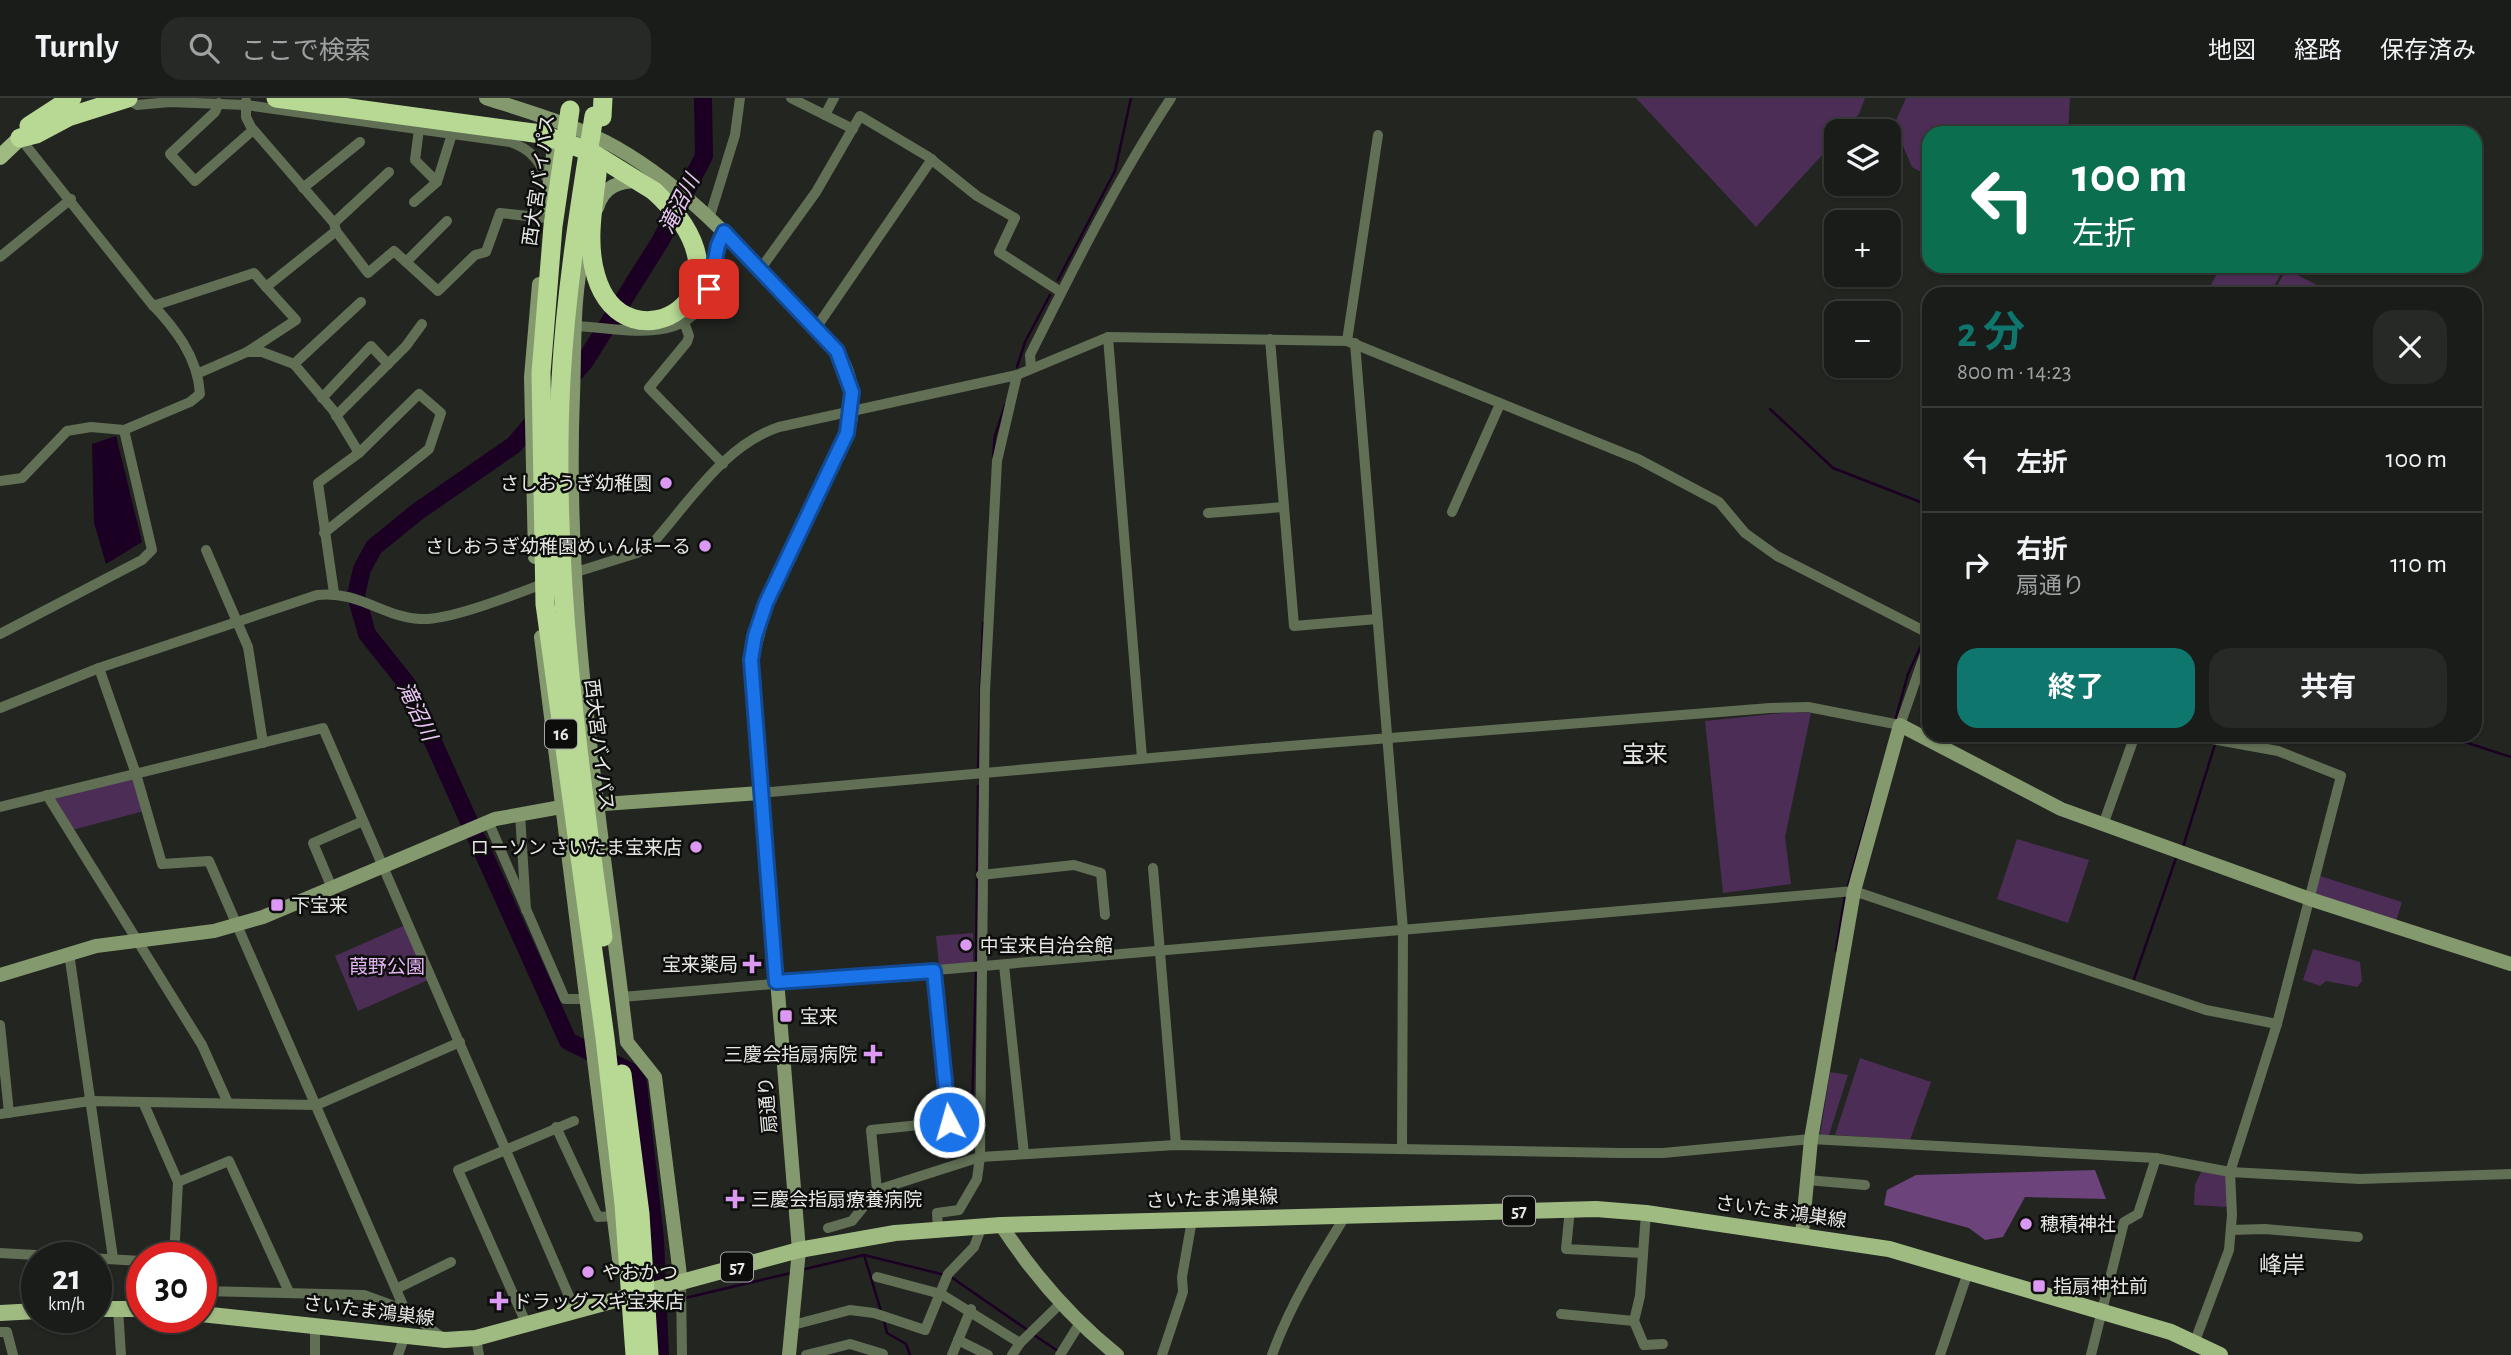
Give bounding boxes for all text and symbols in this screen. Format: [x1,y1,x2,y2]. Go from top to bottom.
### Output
search box [161,17,651,80]
icon: search [185,29,223,67]
text: Turnly [35,31,119,64]
text: ここで検索 [241,38,371,64]
text: 地図 [2208,39,2256,63]
text: 経路 [2294,39,2342,63]
text: 保存済み [2380,39,2476,63]
street label: 西大宮バイパス [520,113,558,247]
map controls [1824,119,1901,378]
button: layers [1824,119,1901,196]
text: 100 m [2072,152,2188,201]
icon: left [1957,154,2048,245]
water label: 滝沼川 [655,169,704,237]
button: + [1824,210,1901,287]
text: 左折 [2072,218,2136,250]
pin [679,259,739,319]
icon: arrive [690,270,728,308]
button: − [1824,301,1901,378]
button: close [2373,310,2447,384]
text: 2 分 [1957,312,2025,354]
text: 800 m · 14:23 [1957,361,2071,384]
icon: left [1957,441,1995,479]
text: 100 m [2386,446,2447,472]
text: 左折 [2016,450,2068,476]
place label: さしおうぎ幼稚園 [500,473,652,494]
marker: さしおうぎ幼稚園 [658,475,674,491]
place label: さしおうぎ幼稚園めぃんほーる [425,536,691,557]
text: 右折 [2016,537,2068,563]
marker: さしおうぎ幼稚園めぃんほーる [697,538,713,554]
icon: right [1957,546,1995,584]
text: 110 m [2390,551,2447,577]
text: 扇通り [2016,575,2085,598]
button: 終了 [1957,648,2195,728]
button: 共有 [2209,648,2447,728]
water label: 滝沼川 [393,678,442,746]
street label: 西大宮バイパス [581,678,617,812]
road number: 16 [545,720,577,748]
district label: 宝来 [1622,742,1668,767]
place label: ローソン さいたま宝来店 [470,837,682,858]
marker: ローソン さいたま宝来店 [688,839,704,855]
place label: 下宝来 [291,895,348,916]
marker: 下宝来 [269,897,285,913]
place label: 中宝来自治会館 [980,935,1113,956]
marker: 中宝来自治会館 [958,937,974,953]
place label: 宝来薬局 [662,954,738,975]
park label: 葭野公園 [349,956,425,977]
marker: 宝来薬局 [744,956,760,972]
place label: 宝来 [800,1006,838,1027]
marker: 宝来 [778,1008,794,1024]
place label: 三慶会指扇病院 [724,1044,857,1065]
marker: 三慶会指扇病院 [863,1044,883,1064]
street label: 扇通り [756,1076,780,1134]
position arrow [912,1085,986,1159]
street label: さいたま鴻巣線 [1145,1186,1279,1211]
marker: 三慶会指扇療養病院 [725,1189,745,1209]
place label: 三慶会指扇療養病院 [751,1189,922,1210]
street label: さいたま鴻巣線 [1714,1192,1848,1231]
road number: 57 [1503,1196,1535,1226]
place label: 穂積神社 [2040,1214,2116,1235]
marker: 穂積神社 [2018,1216,2034,1232]
speed limit sign: 30 [126,1242,217,1333]
road number: 57 [721,1252,753,1282]
district label: 峰岸 [2259,1253,2305,1278]
text: 21 [52,1261,81,1296]
place label: やおかつ [602,1263,678,1283]
marker: やおかつ [580,1264,596,1280]
place label: 指扇神社前 [2053,1276,2148,1297]
marker: 指扇神社前 [2031,1278,2047,1294]
place label: ドラッグスギ宝来店 [513,1291,684,1312]
street label: さいたま鴻巣線 [302,1292,436,1329]
marker: ドラッグスギ宝来店 [491,1293,507,1309]
text: km/h [48,1296,85,1314]

